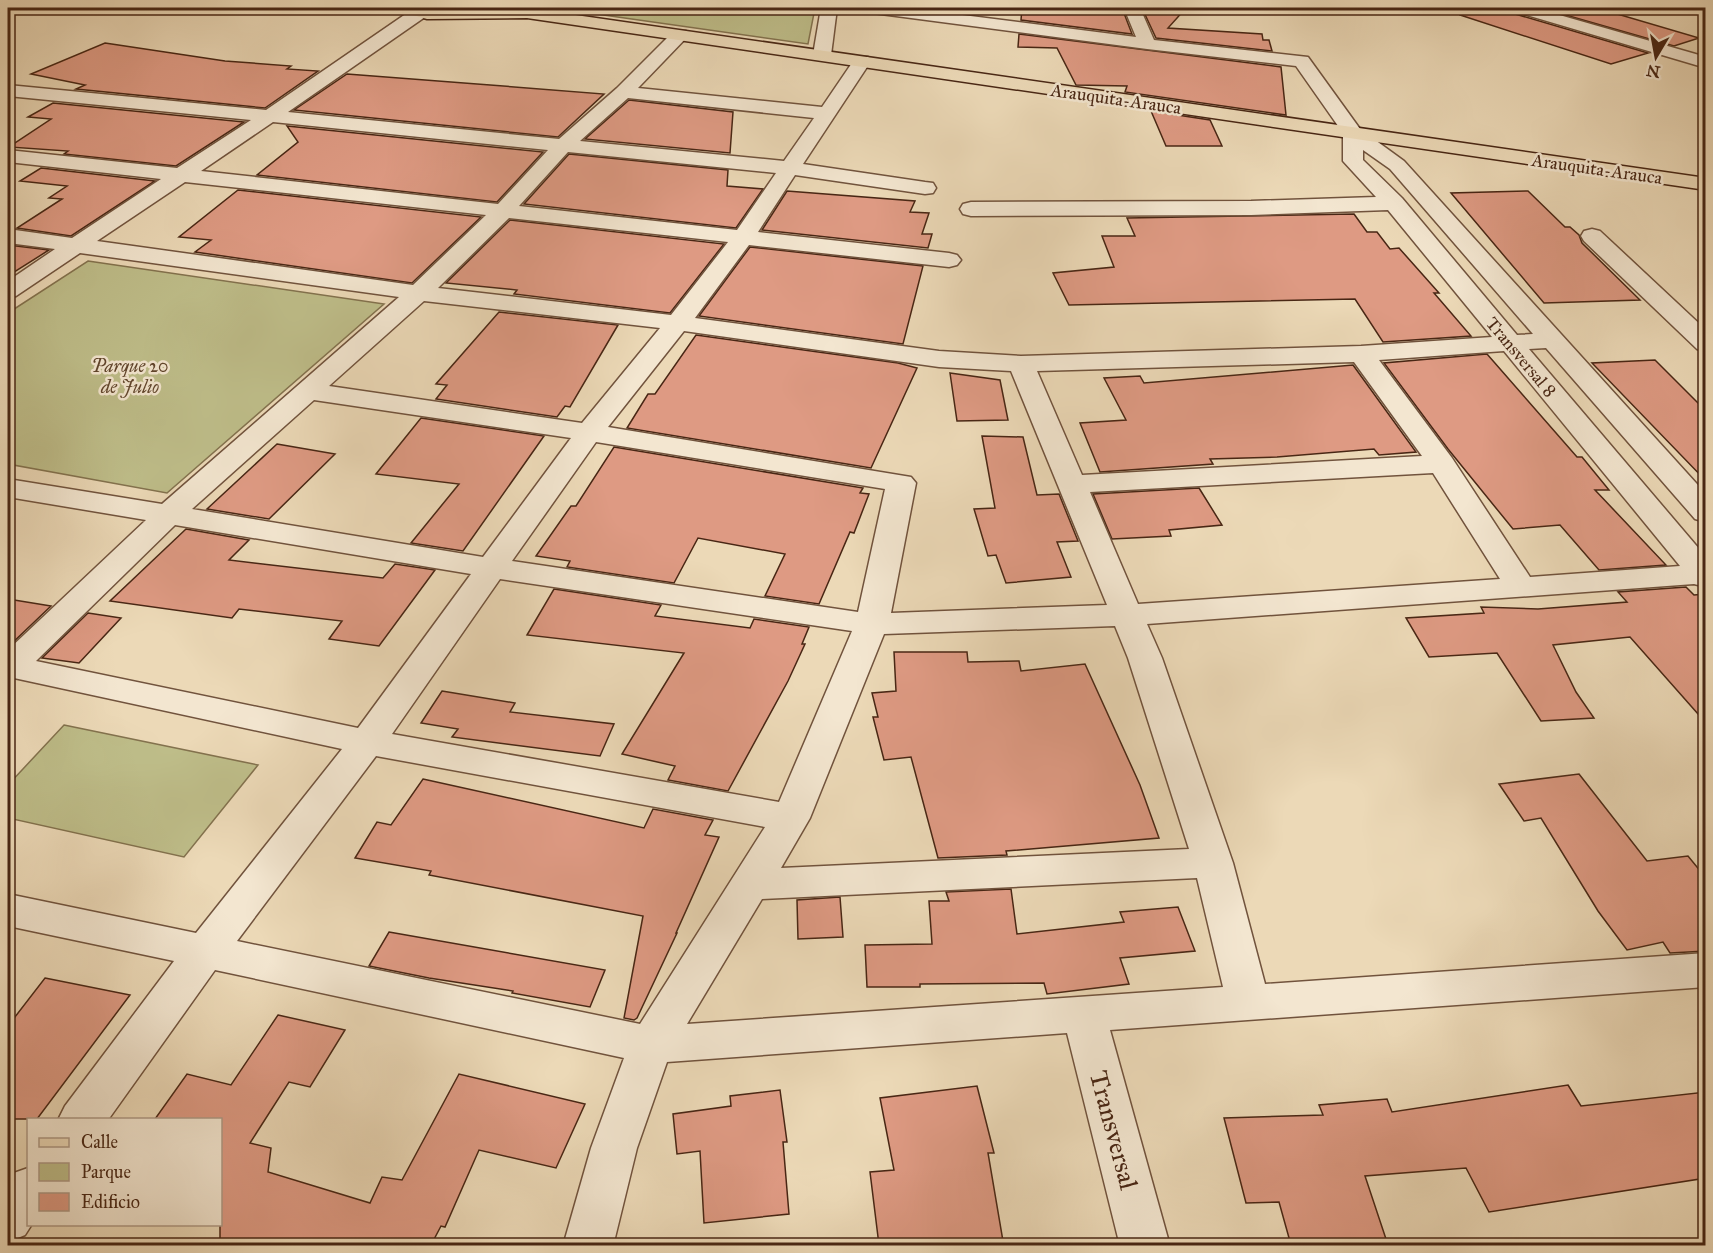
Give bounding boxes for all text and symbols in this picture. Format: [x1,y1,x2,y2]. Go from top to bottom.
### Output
north arrow [1626,27,1686,87]
text: N [1645,61,1662,82]
street label: Arauquita-Arauca [1048,79,1183,120]
street label: Arauquita-Arauca [1529,149,1664,190]
street label: Transversal 8 [1481,313,1561,401]
park label: Parque 20 de Julio [92,355,168,398]
street label: Transversal [1083,1067,1145,1193]
legend [27,1118,222,1226]
text: Calle [81,1131,118,1153]
text: Parque [81,1161,131,1184]
text: Edificio [81,1191,140,1213]

